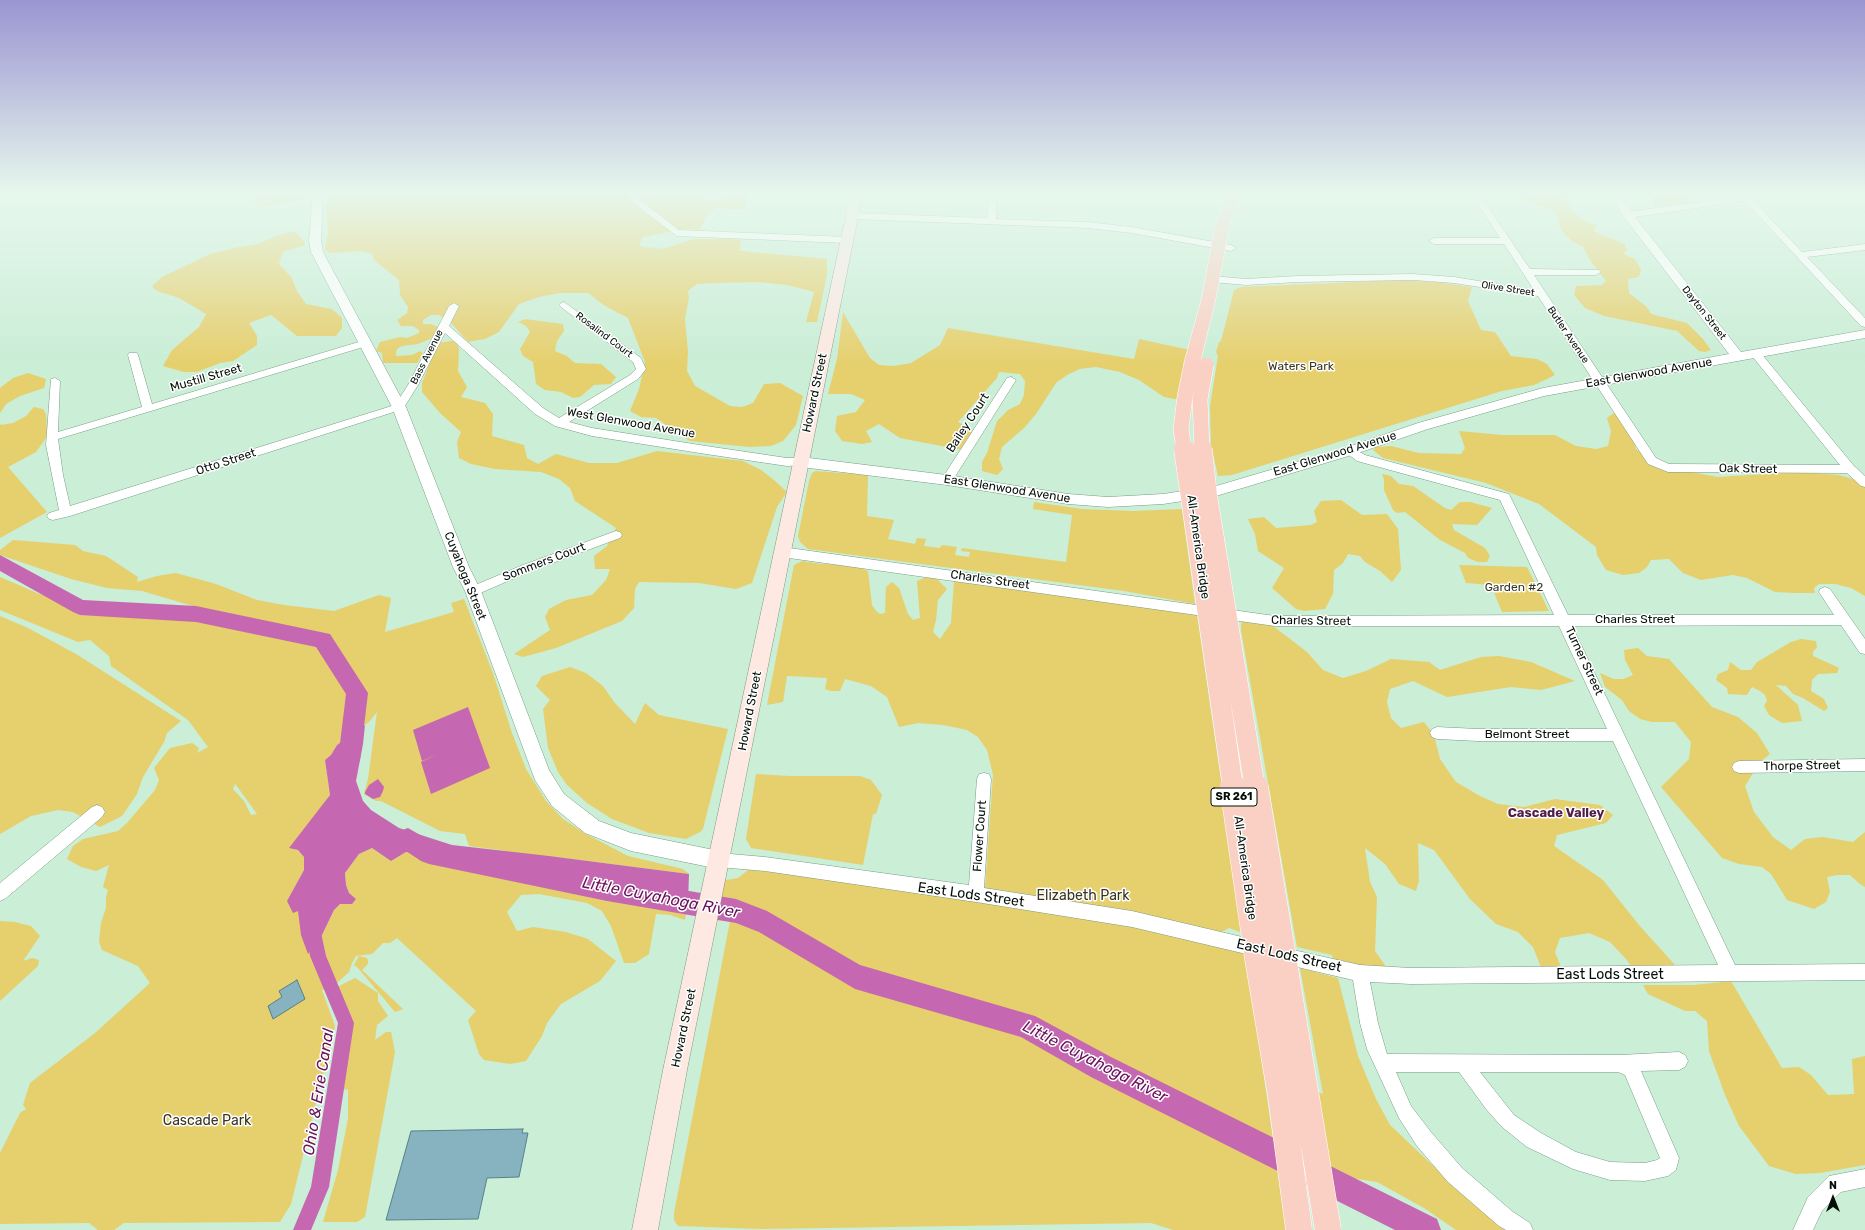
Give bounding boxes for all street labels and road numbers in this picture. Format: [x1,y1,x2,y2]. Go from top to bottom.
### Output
street label: Olive Street [1480,279,1536,299]
street label: Dayton Street [1679,284,1729,342]
street label: Butler Avenue [1545,304,1591,366]
street label: Rosalind Court [573,310,635,360]
street label: Bass Avenue [408,328,446,386]
street label: Howard Street [800,352,830,434]
street label: East Glenwood Avenue [1585,355,1713,391]
street label: Mustill Street [168,361,244,395]
street label: Bailey Court [943,391,993,455]
street label: West Glenwood Avenue [566,405,696,441]
street label: East Glenwood Avenue [1272,428,1398,480]
street label: Otto Street [194,446,258,478]
street label: Oak Street [1719,461,1777,477]
street label: East Glenwood Avenue [943,472,1071,506]
street label: All-America Bridge [1184,494,1212,600]
street label: Cuyahoga Street [441,530,489,622]
street label: Sommers Court [501,540,587,584]
street label: Charles Street [949,567,1031,593]
street label: Charles Street [1271,613,1351,629]
street label: Charles Street [1595,613,1675,627]
street label: Turner Street [1562,624,1606,698]
street label: Howard Street [735,670,765,752]
street label: Belmont Street [1485,728,1569,742]
street label: Thorpe Street [1763,758,1841,774]
road number: SR 261 [1211,788,1257,806]
street label: Flower Court [970,800,990,872]
street label: All-America Bridge [1231,815,1259,921]
street label: East Lods Street [917,879,1025,911]
street label: East Lods Street [1235,936,1343,976]
street label: East Lods Street [1556,967,1664,983]
street label: Howard Street [669,987,699,1069]

